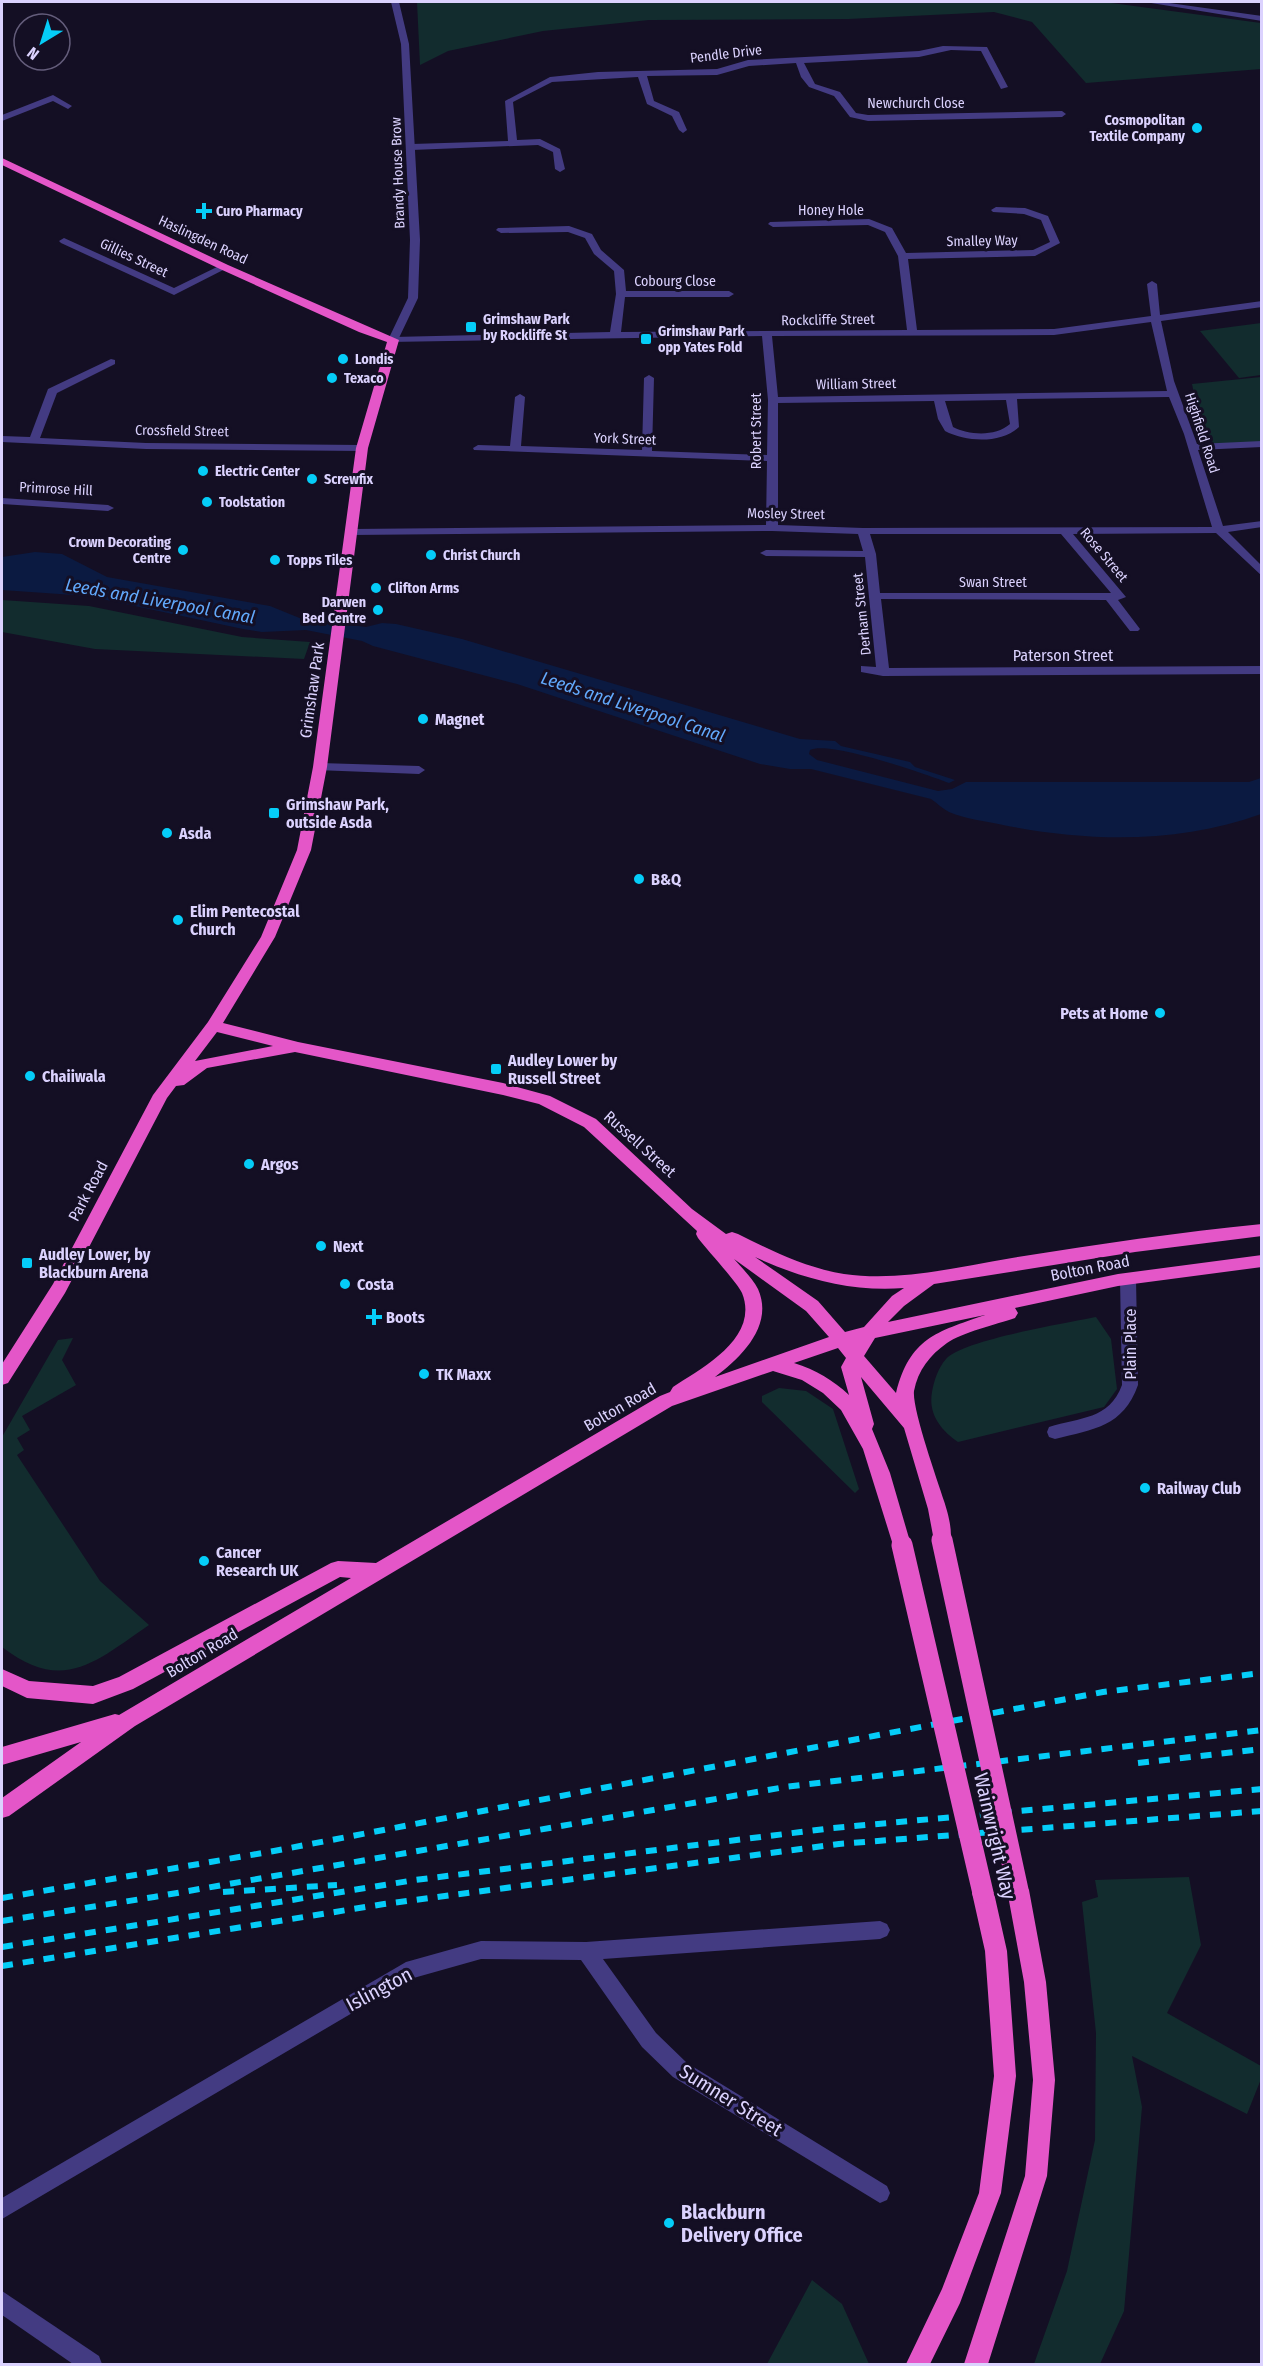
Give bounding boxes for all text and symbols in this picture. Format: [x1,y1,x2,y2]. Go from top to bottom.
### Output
north arrow [12,12,72,72]
street label: Pendle Drive [689,41,763,67]
text: N [23,43,43,64]
street label: Newchurch Close [867,95,965,112]
place label: Cosmopolitan Textile Company [1090,112,1185,145]
street label: Brandy House Brow [388,117,408,229]
marker: Cosmopolitan Textile Company [1190,121,1204,135]
street label: Honey Hole [798,202,864,219]
place label: Curo Pharmacy [216,203,303,220]
marker: Curo Pharmacy [197,204,211,218]
street label: Haslingden Road [156,212,250,268]
street label: Smalley Way [946,232,1018,250]
street label: Gillies Street [97,235,171,281]
street label: Cobourg Close [634,273,716,290]
place label: Grimshaw Park by Rockliffe St [483,311,571,344]
street label: Rockcliffe Street [781,311,875,329]
marker: Grimshaw Park by Rockliffe St [464,320,478,334]
place label: Grimshaw Park opp Yates Fold [658,323,746,356]
marker: Grimshaw Park opp Yates Fold [639,332,653,346]
place label: Londis [355,351,393,368]
marker: Londis [336,352,350,366]
place label: Texaco [344,370,384,387]
marker: Texaco [325,371,339,385]
street label: William Street [816,375,897,393]
street label: Highfield Road [1181,391,1223,475]
street label: Robert Street [748,392,765,469]
street label: Crossfield Street [135,422,229,440]
street label: York Street [593,429,657,449]
place label: Electric Center [215,463,300,480]
marker: Electric Center [196,464,210,478]
place label: Screwfix [324,471,373,488]
marker: Screwfix [305,472,319,486]
street label: Primrose Hill [19,479,94,499]
place label: Toolstation [219,494,285,511]
marker: Toolstation [200,495,214,509]
street label: Mosley Street [747,505,825,523]
street label: Rose Street [1076,524,1132,586]
place label: Crown Decorating Centre [69,534,171,567]
marker: Crown Decorating Centre [176,543,190,557]
place label: Christ Church [443,547,520,564]
marker: Christ Church [424,548,438,562]
place label: Topps Tiles [287,552,352,569]
marker: Topps Tiles [268,553,282,567]
street label: Derham Street [849,572,875,656]
water label: Leeds and Liverpool Canal [64,573,257,629]
street label: Swan Street [959,574,1027,591]
place label: Clifton Arms [388,580,459,597]
marker: Clifton Arms [369,581,383,595]
place label: Darwen Bed Centre [302,594,366,627]
marker: Darwen Bed Centre [371,603,385,617]
street label: Grimshaw Park [296,640,328,739]
street label: Paterson Street [1013,646,1114,665]
water label: Leeds and Liverpool Canal [538,667,728,747]
place label: Magnet [435,710,485,729]
marker: Magnet [416,712,430,726]
place label: Grimshaw Park, outside Asda [286,795,389,832]
marker: Grimshaw Park, outside Asda [267,806,281,820]
place label: Asda [178,824,211,843]
marker: Asda [160,826,174,840]
place label: B&Q [651,870,682,889]
marker: B&Q [632,872,646,886]
place label: Elim Pentecostal Church [190,902,300,939]
marker: Elim Pentecostal Church [171,913,185,927]
place label: Pets at Home [1060,1004,1148,1023]
marker: Pets at Home [1153,1006,1167,1020]
place label: Audley Lower by Russell Street [507,1051,617,1088]
marker: Audley Lower by Russell Street [489,1062,503,1076]
place label: Chaiiwala [42,1067,106,1086]
marker: Chaiiwala [23,1069,37,1083]
street label: Russell Street [600,1107,680,1182]
place label: Argos [260,1155,299,1174]
marker: Argos [242,1157,256,1171]
street label: Park Road [64,1158,112,1224]
place label: Next [333,1237,364,1256]
marker: Next [314,1239,328,1253]
place label: Audley Lower, by Blackburn Arena [38,1245,151,1282]
street label: Bolton Road [1049,1251,1131,1285]
marker: Audley Lower, by Blackburn Arena [20,1256,34,1270]
place label: Costa [357,1275,394,1294]
marker: Costa [338,1277,352,1291]
place label: Boots [386,1308,425,1327]
street label: Plain Place [1121,1308,1140,1380]
marker: Boots [367,1310,381,1324]
place label: TK Maxx [436,1365,491,1384]
marker: TK Maxx [417,1367,431,1381]
street label: Bolton Road [581,1379,659,1435]
place label: Railway Club [1157,1479,1242,1498]
marker: Railway Club [1138,1481,1152,1495]
place label: Cancer Research UK [216,1543,299,1580]
marker: Cancer Research UK [197,1554,211,1568]
street label: Bolton Road [163,1624,241,1682]
street label: Wainwright Way [969,1771,1021,1902]
street label: Islington [342,1962,416,2016]
street label: Sumner Street [675,2059,787,2141]
place label: Blackburn Delivery Office [681,2200,803,2247]
marker: Blackburn Delivery Office [662,2216,676,2230]

